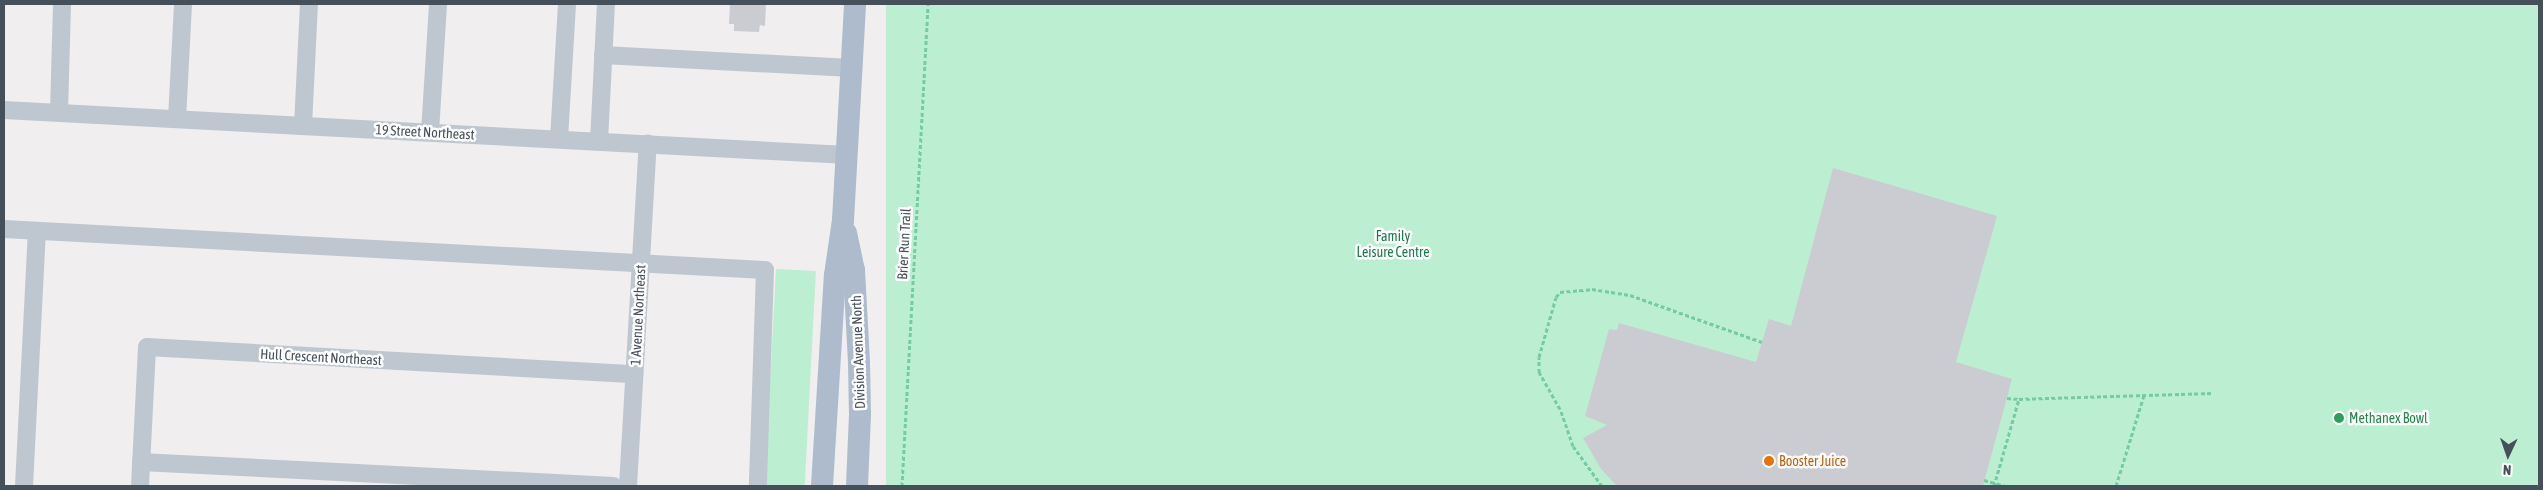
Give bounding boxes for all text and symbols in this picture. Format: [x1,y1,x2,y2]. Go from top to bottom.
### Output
street label: 19 Street Northeast [375,121,475,143]
street label: Brier Run Trail [894,208,914,280]
park label: Family Leisure Centre [1356,228,1430,260]
street label: 1 Avenue Northeast [627,264,649,366]
street label: Division Avenue North [848,295,868,409]
street label: Hull Crescent Northeast [260,345,382,369]
place label: Methanex Bowl [2349,410,2428,426]
marker: Methanex Bowl [2333,412,2345,424]
north arrow [2483,430,2533,480]
place label: Booster Juice [1779,453,1846,469]
marker: Booster Juice [1763,455,1775,467]
text: N [2503,462,2512,478]

